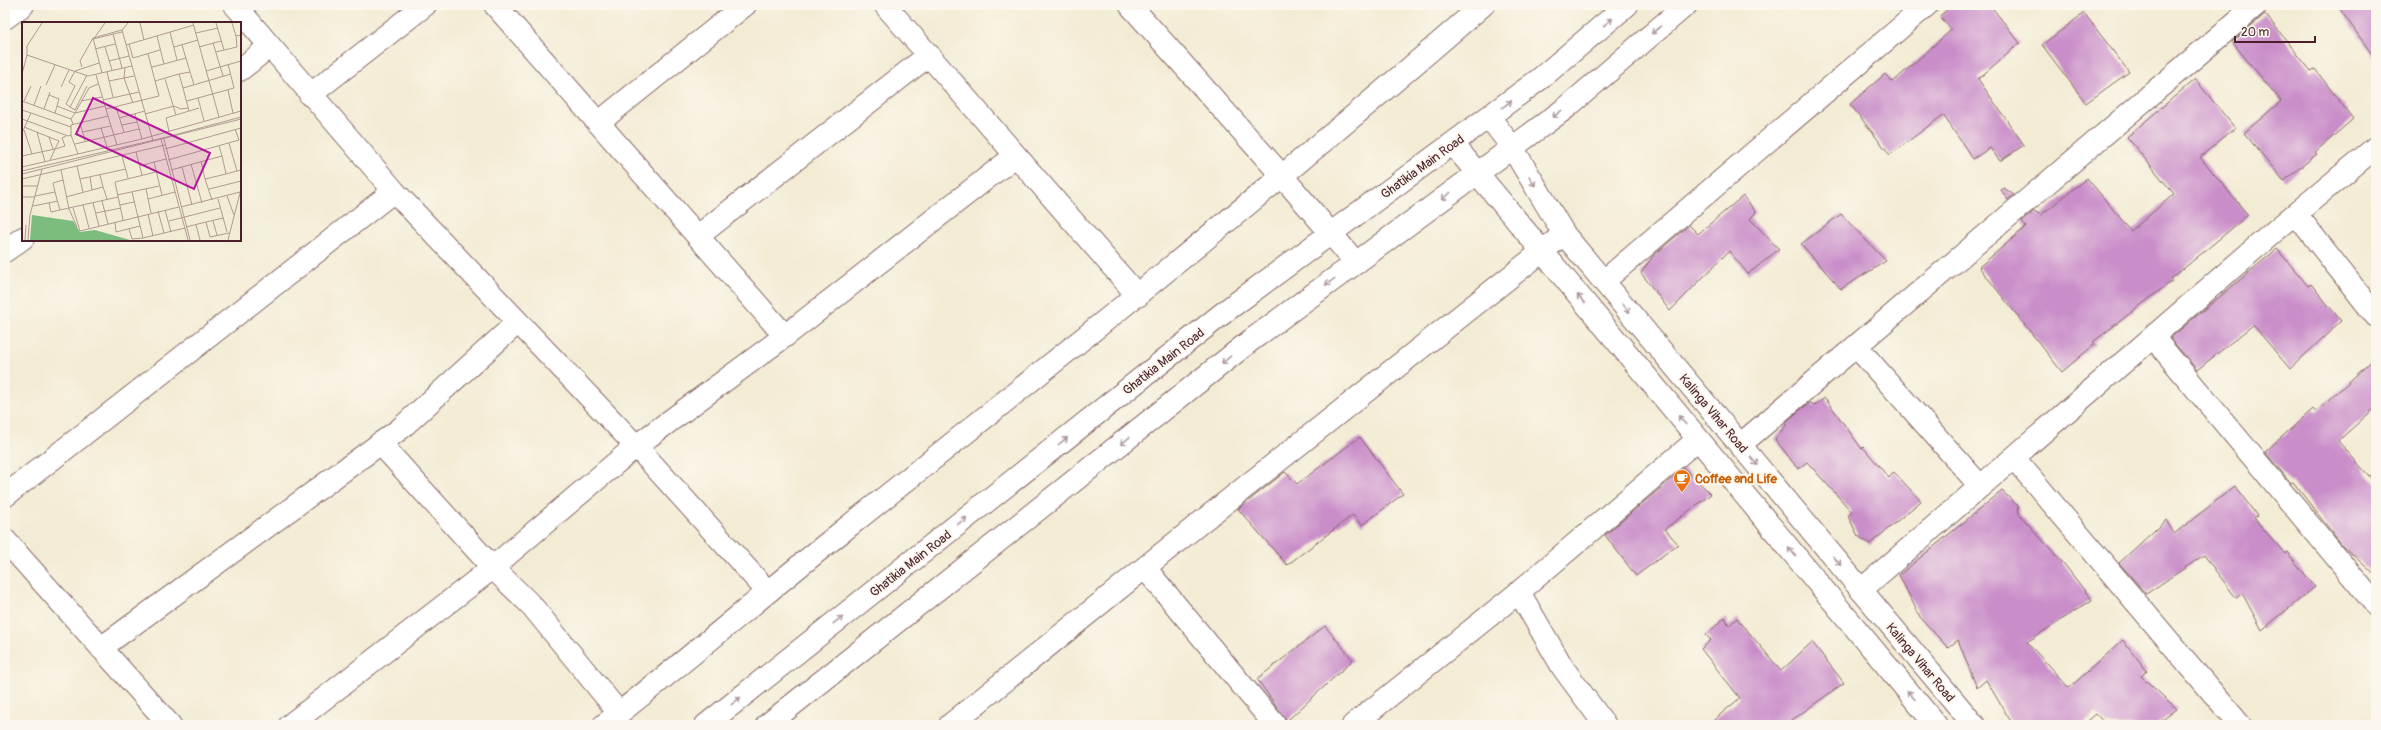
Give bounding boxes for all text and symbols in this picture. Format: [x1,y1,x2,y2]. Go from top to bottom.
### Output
one-way arrow [1602,17,1613,26]
scale bar [2235,18,2315,44]
inset map [22,22,241,241]
text: 20 m [2241,25,2270,40]
one-way arrow [1651,26,1661,35]
one-way arrow [1501,100,1512,108]
one-way arrow [1552,110,1563,118]
street label: Ghatikia Main Road [1378,131,1467,202]
one-way arrow [1529,175,1537,187]
one-way arrow [1441,192,1452,200]
one-way arrow [1325,278,1336,286]
one-way arrow [1576,293,1585,304]
one-way arrow [1621,302,1630,313]
street label: Ghatikia Main Road [1120,325,1208,399]
one-way arrow [1221,355,1232,364]
street label: Kalinga Vihar Road [1675,371,1751,457]
one-way arrow [1677,415,1686,425]
one-way arrow [1058,436,1069,445]
one-way arrow [1119,436,1130,445]
one-way arrow [1749,456,1758,467]
cafe icon: Coffee and Life [1672,468,1692,493]
place label: Coffee and Life [1695,471,1777,487]
one-way arrow [956,517,967,526]
street label: Ghatikia Main Road [867,527,955,601]
one-way arrow [1787,547,1796,558]
one-way arrow [1833,556,1841,567]
one-way arrow [832,615,843,624]
street label: Kalinga Vihar Road [1882,620,1958,706]
one-way arrow [1907,690,1916,700]
one-way arrow [731,696,742,705]

